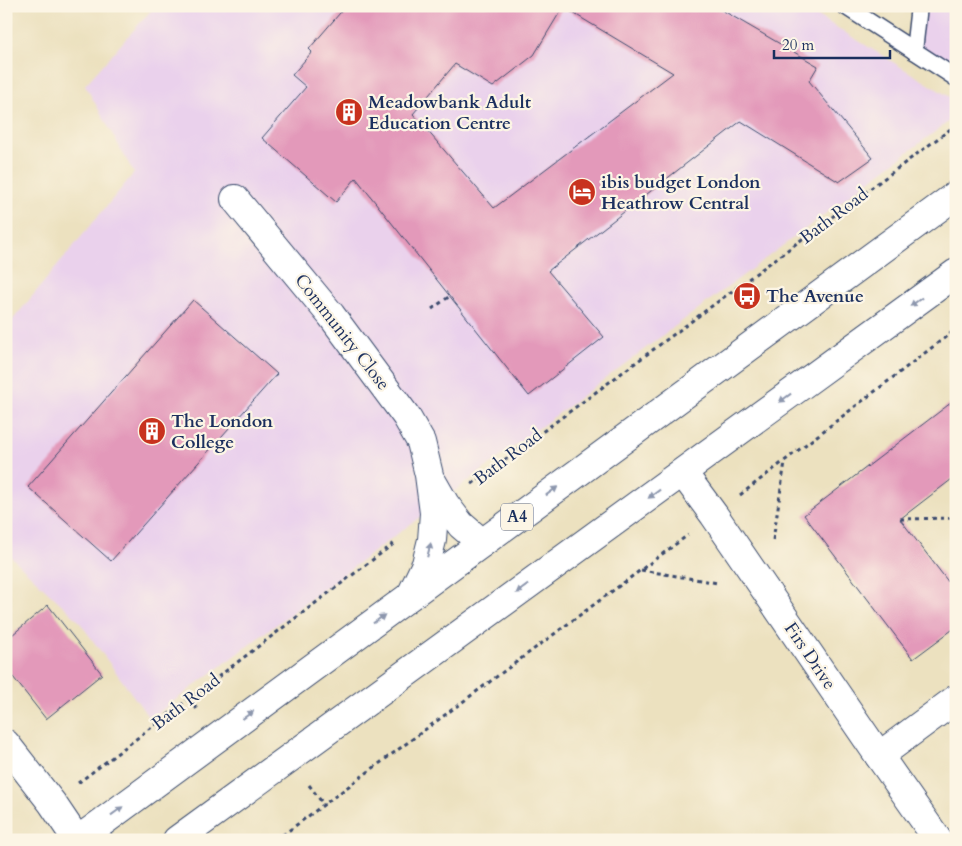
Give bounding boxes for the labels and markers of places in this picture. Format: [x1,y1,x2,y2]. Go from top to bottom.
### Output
place label: Meadowbank Adult Education Centre [368,90,532,136]
building icon: Meadowbank Adult Education Centre [334,97,364,127]
place label: ibis budget London Heathrow Central [601,170,761,216]
hotel icon: ibis budget London Heathrow Central [567,177,597,207]
bus stop icon: The Avenue [732,281,762,311]
place label: The Avenue [766,284,864,309]
place label: The London College [171,409,273,455]
building icon: The London College [137,416,167,446]

